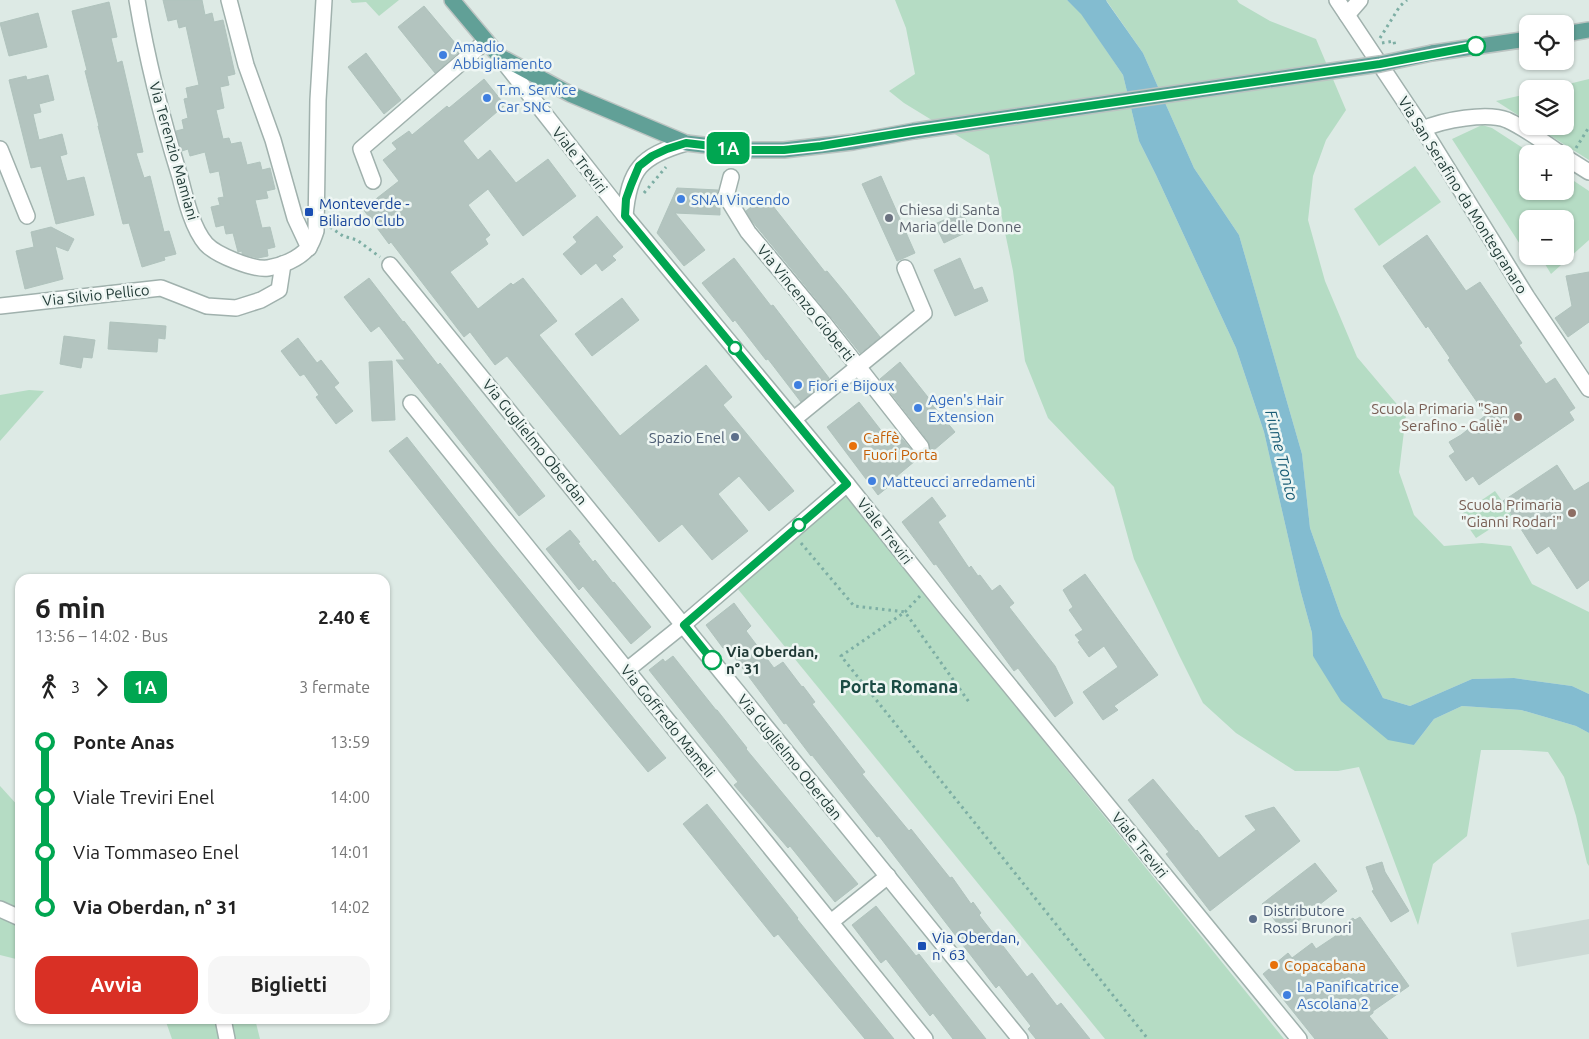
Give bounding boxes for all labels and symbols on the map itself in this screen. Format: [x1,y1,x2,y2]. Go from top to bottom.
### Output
unlabelled marker [1466,36,1486,56]
place label: Amadio Abbigliamento [453,38,552,72]
marker: Amadio Abbigliamento [437,49,449,61]
street label: Via Terenzio Mamiani [146,80,202,222]
place label: T.m. Service Car SNC [497,81,576,115]
marker: T.m. Service Car SNC [481,92,493,104]
street label: Via San Serafino da Montegranaro [1395,93,1531,297]
street label: Viale Treviri [549,124,611,196]
line badge: 1A [706,132,750,164]
place label: SNAI Vincendo [691,191,790,208]
marker: SNAI Vincendo [675,193,687,205]
place label: Monteverde - Biliardo Club [319,195,410,229]
place label: Chiesa di Santa Maria delle Donne [899,201,1022,235]
marker: Monteverde - Biliardo Club [303,206,315,218]
marker: Chiesa di Santa Maria delle Donne [883,212,895,224]
street label: Via Vincenzo Gioberti [754,242,858,364]
street label: Via Silvio Pellico [42,281,150,309]
unlabelled marker [728,341,742,355]
street label: Via Guglielmo Oberdan [479,376,591,508]
place label: Fiori e Bijoux [808,377,895,394]
marker: Fiori e Bijoux [792,379,804,391]
place label: Agen's Hair Extension [928,391,1004,425]
place label: Scuola Primaria "San Serafino - Galiè" [1371,400,1508,434]
marker: Agen's Hair Extension [912,402,924,414]
water label: Fiume Tronto [1262,408,1302,502]
marker: Scuola Primaria "San Serafino - Galiè" [1512,411,1524,423]
place label: Spazio Enel [649,429,725,446]
place label: Caffè Fuori Porta [863,429,938,463]
marker: Spazio Enel [729,431,741,443]
marker: Caffè Fuori Porta [847,440,859,452]
place label: Matteucci arredamenti [882,473,1036,490]
marker: Matteucci arredamenti [866,475,878,487]
street label: Viale Treviri [854,495,916,567]
place label: Scuola Primaria "Gianni Rodari" [1459,496,1562,530]
marker: Scuola Primaria "Gianni Rodari" [1566,507,1578,519]
unlabelled marker [792,518,806,532]
place label: Via Oberdan, n° 31 [726,643,818,677]
marker: Via Oberdan, n° 31 [702,650,722,670]
street label: Via Goffredo Mameli [618,661,718,781]
district label: Porta Romana [840,676,958,696]
street label: Via Guglielmo Oberdan [734,691,846,823]
street label: Viale Treviri [1109,809,1171,881]
place label: Distributore Rossi Brunori [1263,902,1352,936]
marker: Distributore Rossi Brunori [1247,913,1259,925]
place label: Via Oberdan, n° 63 [932,929,1020,963]
marker: Via Oberdan, n° 63 [916,940,928,952]
place label: Copacabana [1284,957,1366,974]
marker: Copacabana [1268,959,1280,971]
place label: La Panificatrice Ascolana 2 [1297,978,1399,1012]
marker: La Panificatrice Ascolana 2 [1281,989,1293,1001]

